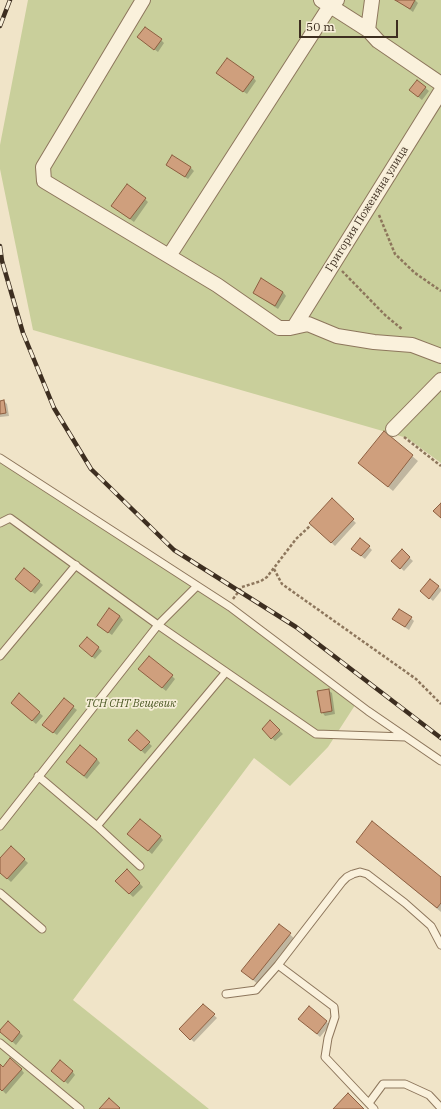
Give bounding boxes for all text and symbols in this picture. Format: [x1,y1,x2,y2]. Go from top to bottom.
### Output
scale bar [301,12,400,38]
text: 50 m [306,19,335,34]
street label: Григория Поженяна улица [323,144,411,274]
park label: ТСН СНТ Вещевик [86,697,176,711]

